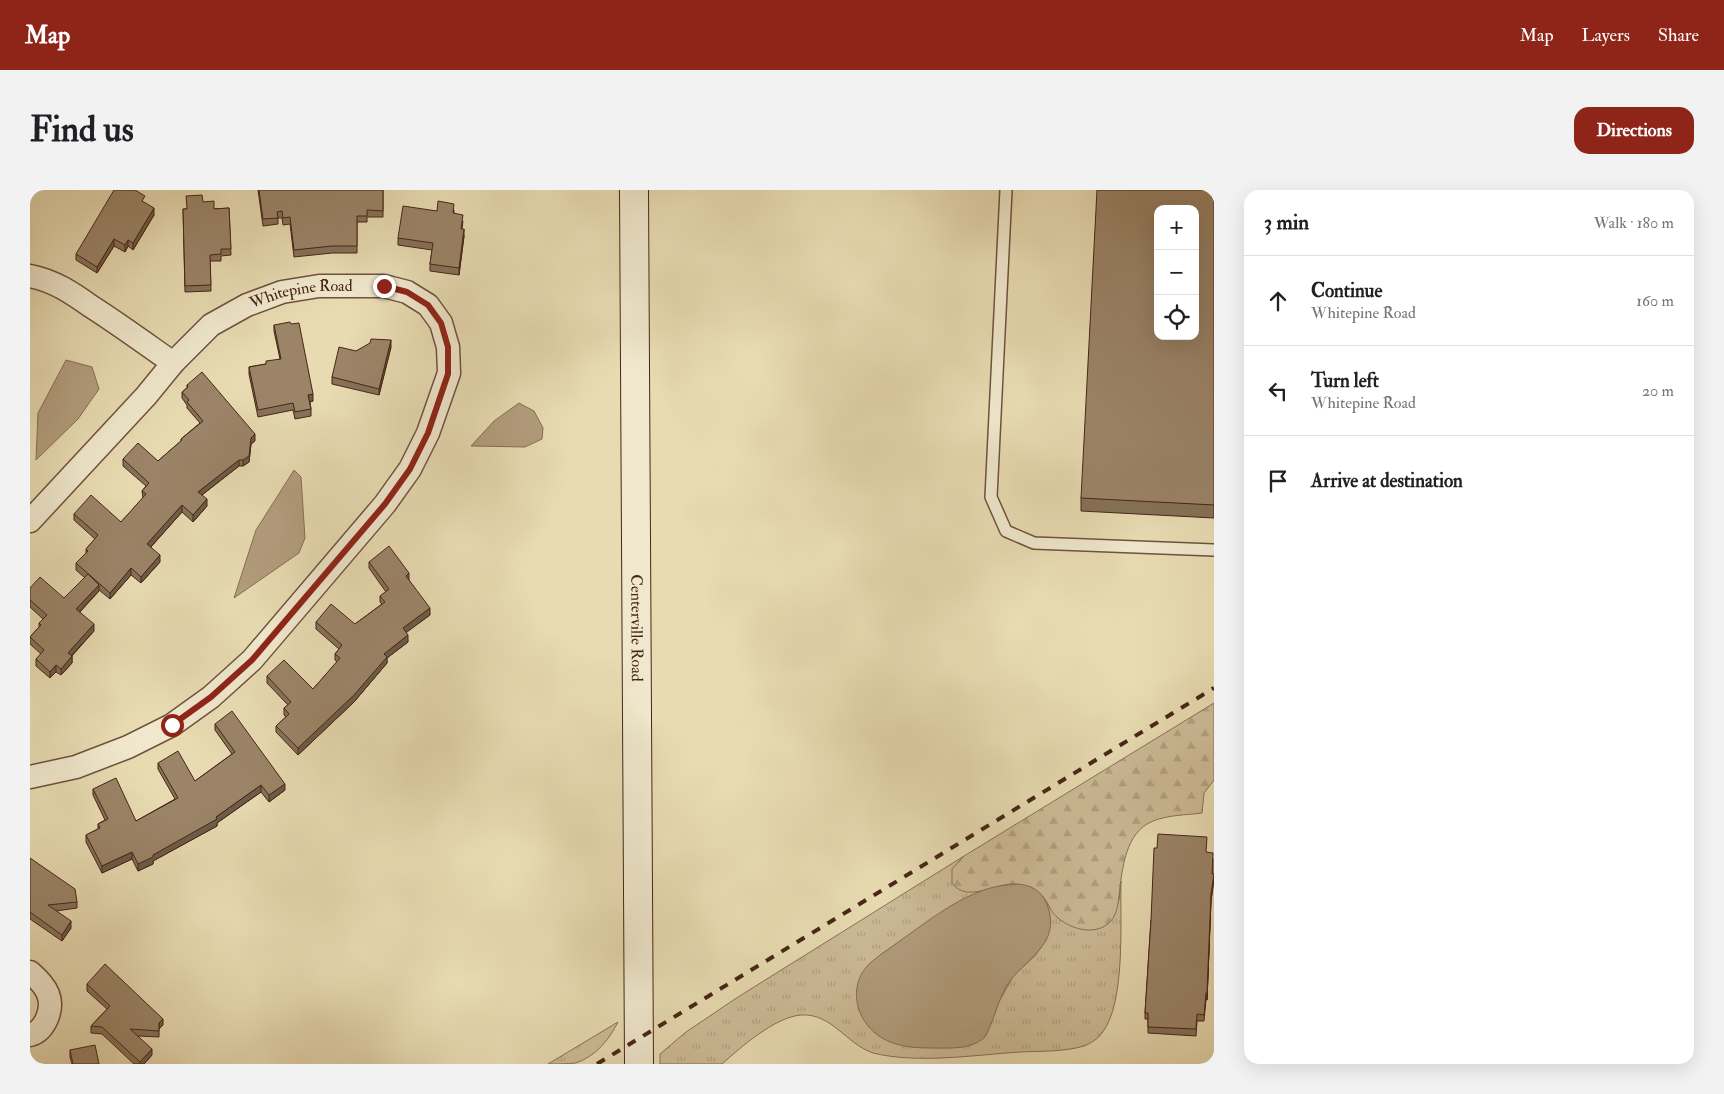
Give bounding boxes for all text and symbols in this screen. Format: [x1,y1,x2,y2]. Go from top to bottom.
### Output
text: Map [25,20,70,51]
text: Map [1520,24,1554,47]
text: Layers [1582,24,1630,47]
text: Share [1658,24,1699,47]
button: Directions [1574,107,1694,154]
text: Find us [30,108,134,152]
map controls [1154,205,1199,340]
button: + [1154,205,1199,250]
text: 3 min [1264,209,1309,236]
text: Walk · 180 m [1594,213,1674,233]
button: − [1154,250,1199,295]
route end [373,275,396,298]
street label: Whitepine Road [246,276,353,314]
text: Continue [1311,279,1382,303]
icon: ahead [1264,287,1292,315]
text: 160 m [1636,291,1674,311]
button: locate [1154,295,1199,340]
text: Whitepine Road [1311,303,1416,323]
text: Turn left [1311,369,1379,393]
icon: left [1264,377,1292,405]
text: 20 m [1642,381,1674,401]
text: Whitepine Road [1311,393,1416,413]
icon: arrive [1264,467,1292,495]
text: Arrive at destination [1311,469,1463,493]
street label: Centerville Road [626,574,647,682]
route start [161,714,184,737]

